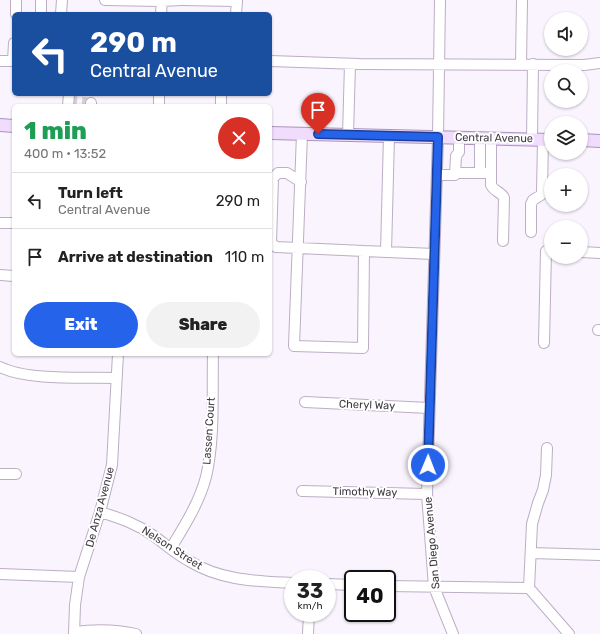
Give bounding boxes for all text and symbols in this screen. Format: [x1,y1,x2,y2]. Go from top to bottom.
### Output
map controls [544,12,588,264]
button: sound [544,12,588,56]
text: 290 m [90,26,177,59]
icon: left [24,28,76,80]
text: Central Avenue [90,60,218,82]
button: search [544,64,588,108]
pin [301,93,335,134]
icon: arrive [307,99,329,121]
button: layers [544,116,588,160]
text: 1 min [24,117,87,145]
button: close [218,117,260,159]
street label: Central Avenue [455,131,533,145]
text: 400 m · 13:52 [24,146,106,161]
button: + [544,168,588,212]
text: Turn left [58,184,123,202]
icon: left [24,190,46,212]
text: 290 m [216,192,260,210]
text: Central Avenue [58,202,150,217]
button: − [544,220,588,264]
icon: arrive [24,246,46,268]
text: Arrive at destination [58,248,213,266]
text: 110 m [225,248,264,266]
button: Exit [24,302,138,348]
button: Share [146,302,260,348]
street label: Lassen Court [200,396,218,465]
street label: Cheryl Way [339,398,395,412]
position arrow [407,444,449,486]
street label: De Anza Avenue [83,465,117,549]
street label: Timothy Way [333,485,397,499]
street label: San Diego Avenue [421,496,443,590]
street label: Nelson Street [139,524,205,573]
speed limit sign: 40 [344,570,396,622]
text: 33 [297,579,323,603]
text: km/h [298,600,322,612]

